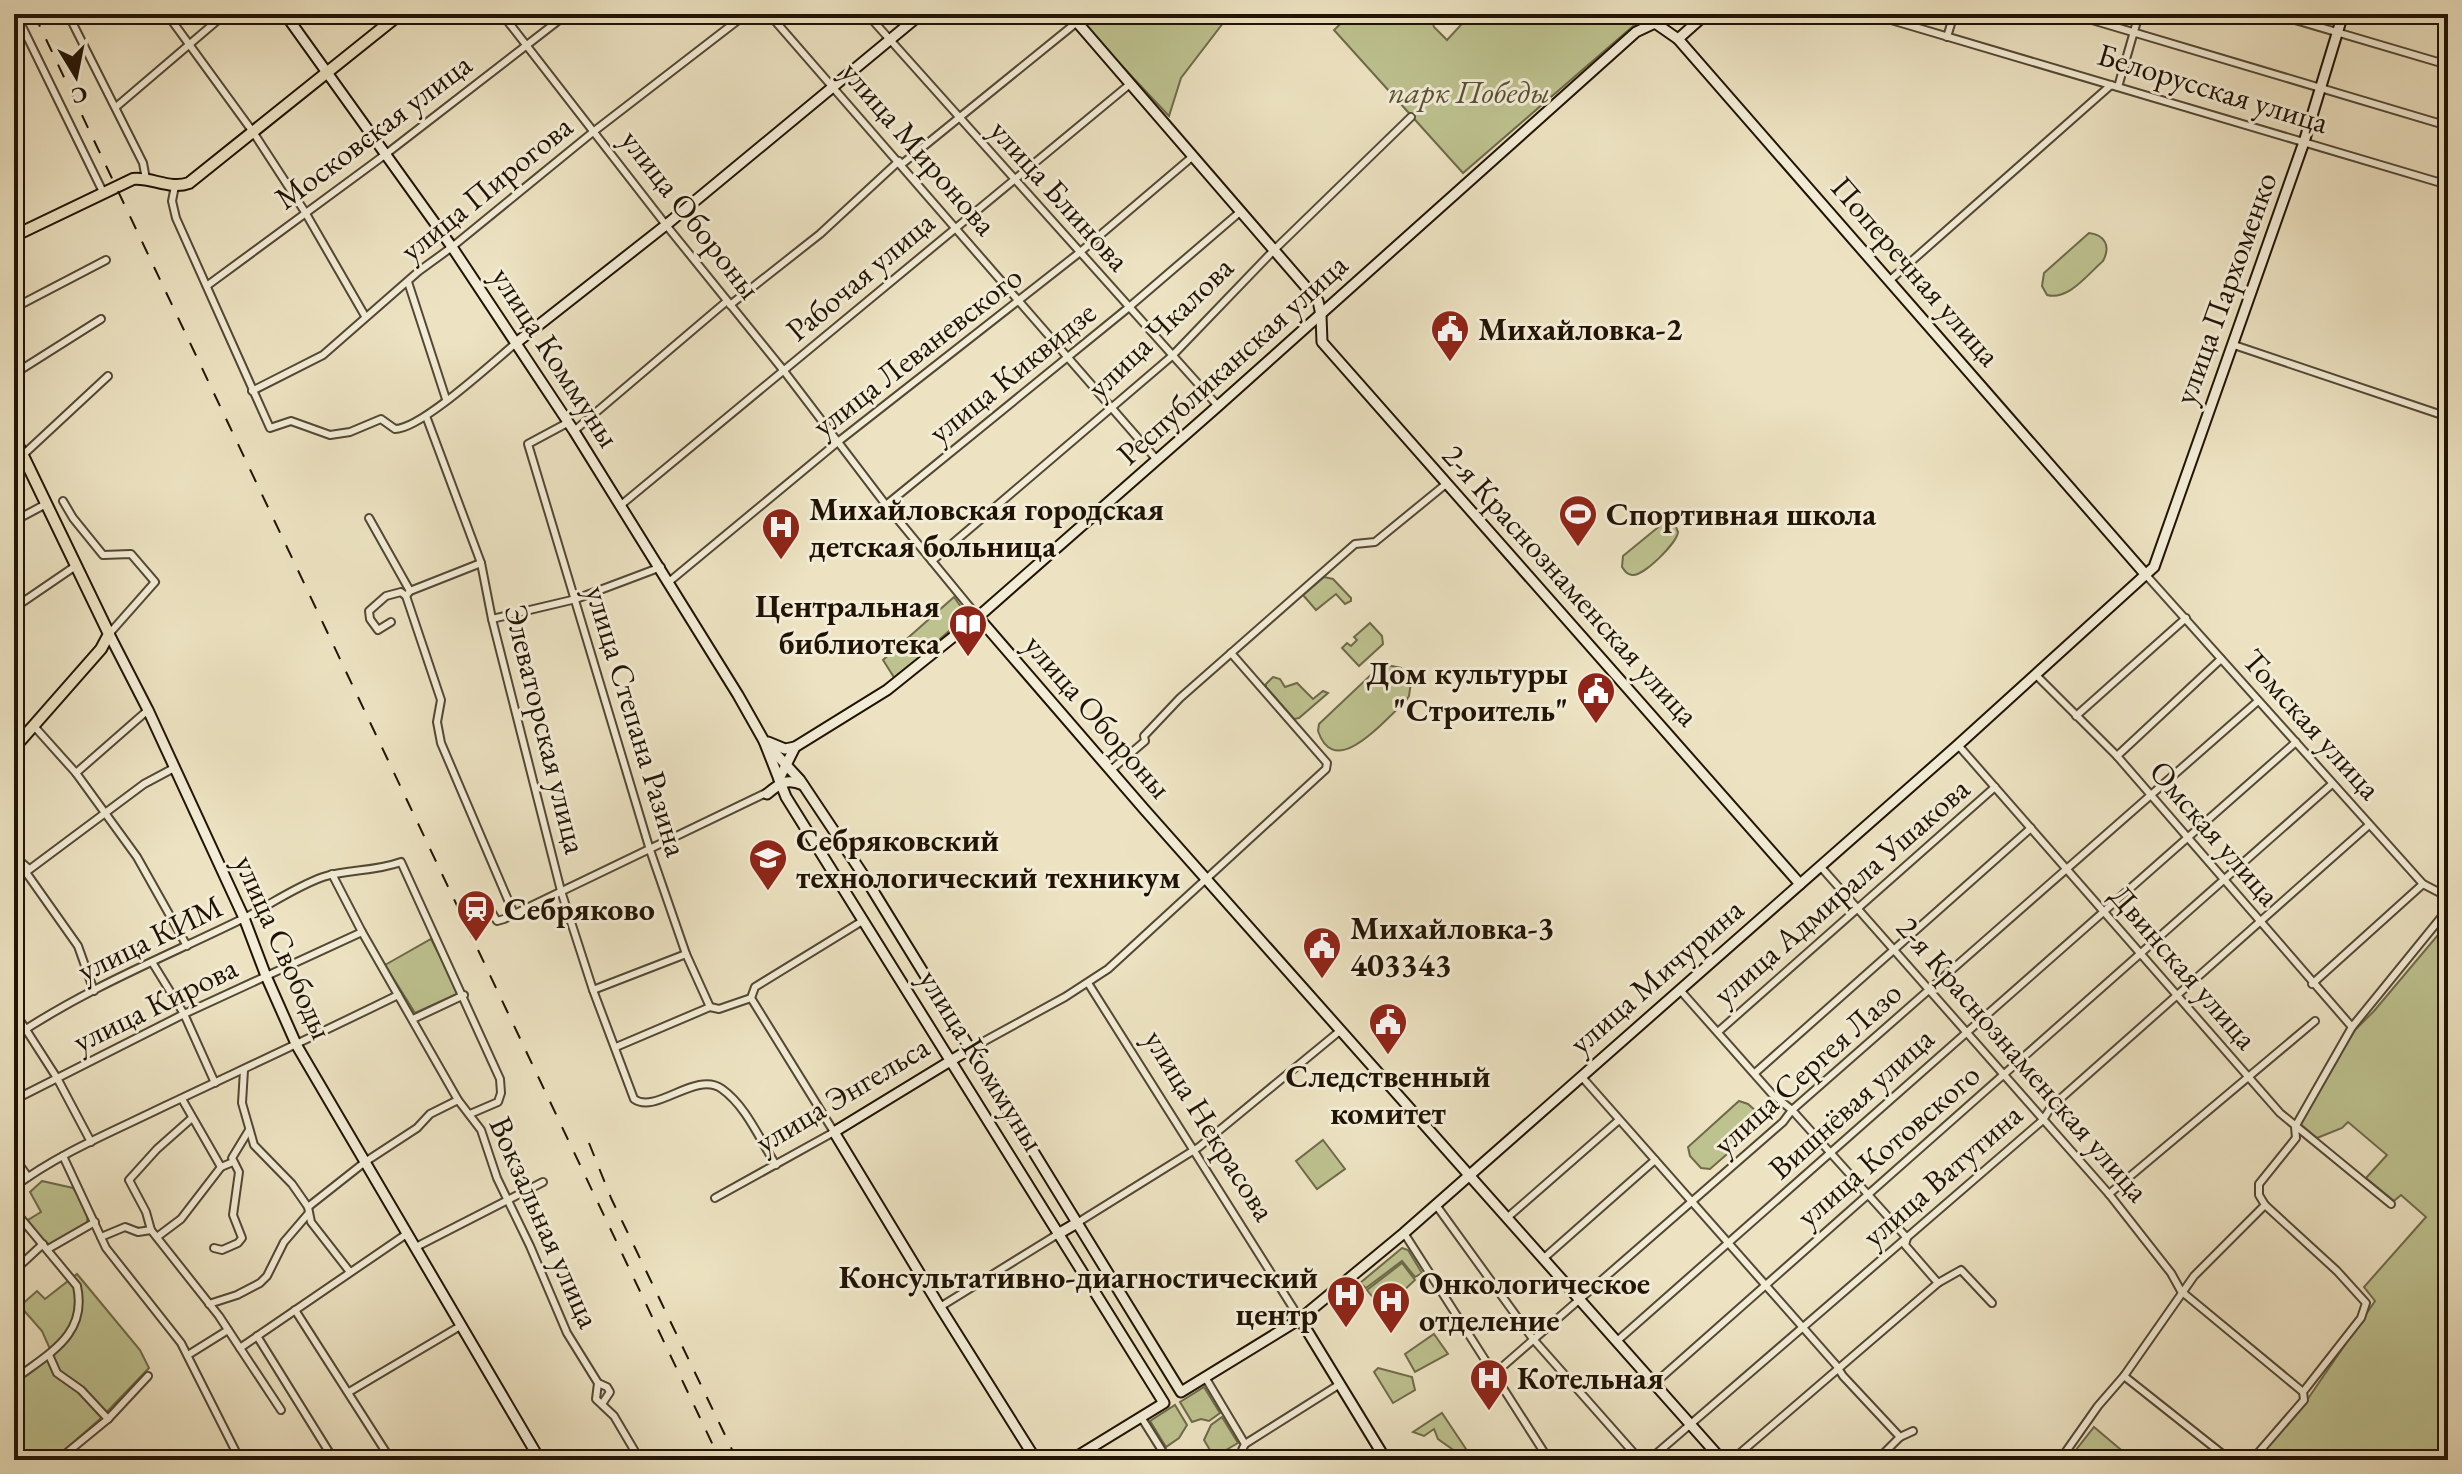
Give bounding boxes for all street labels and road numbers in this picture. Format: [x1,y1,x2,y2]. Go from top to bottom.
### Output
street label: Белорусская улица [2092,33,2334,143]
street label: Московская улица [266,43,480,219]
street label: улица Миронова [832,52,1007,244]
street label: улица Пирогова [391,105,581,271]
street label: улица Блинова [980,110,1140,280]
street label: улица Обороны [611,120,771,308]
street label: улица Пархоменко [2164,166,2286,410]
street label: Поперечная улица [1822,167,2010,375]
street label: Рабочая улица [777,201,943,351]
street label: Республиканская улица [1107,244,1357,474]
street label: улица Чкалова [1078,246,1242,407]
street label: улица Леваневского [803,256,1031,446]
street label: улица Коммуны [482,259,630,455]
street label: улица Киквидзе [919,291,1105,453]
street label: 2-я Краснознаменская улица [1433,435,1709,735]
street label: улица Степана Разина [576,580,698,862]
street label: Элеваторская улица [495,600,597,858]
street label: улица Обороны [1015,625,1181,807]
street label: Томская улица [2233,640,2391,809]
street label: Омская улица [2140,751,2290,915]
street label: улица Адмирала Ушакова [1704,768,1978,1014]
street label: улица Свободы [225,848,343,1046]
street label: Двинская улица [2101,876,2267,1058]
street label: улица КИМ [70,885,230,991]
street label: улица Мичурина [1560,888,1752,1063]
street label: 2-я Краснознаменская улица [1887,907,2159,1211]
street label: улица Кирова [66,946,244,1062]
street label: улица Коммуны [909,961,1055,1159]
street label: улица Сергея Лазо [1704,972,1910,1164]
street label: Вишнёвая улица [1759,1017,1943,1188]
street label: улица Некрасова [1134,1021,1286,1229]
street label: улица Энгельса [747,1025,937,1162]
street label: улица Котовского [1787,1054,1989,1236]
street label: улица Ватутина [1853,1094,2031,1256]
street label: Вокзальная улица [480,1110,611,1335]

